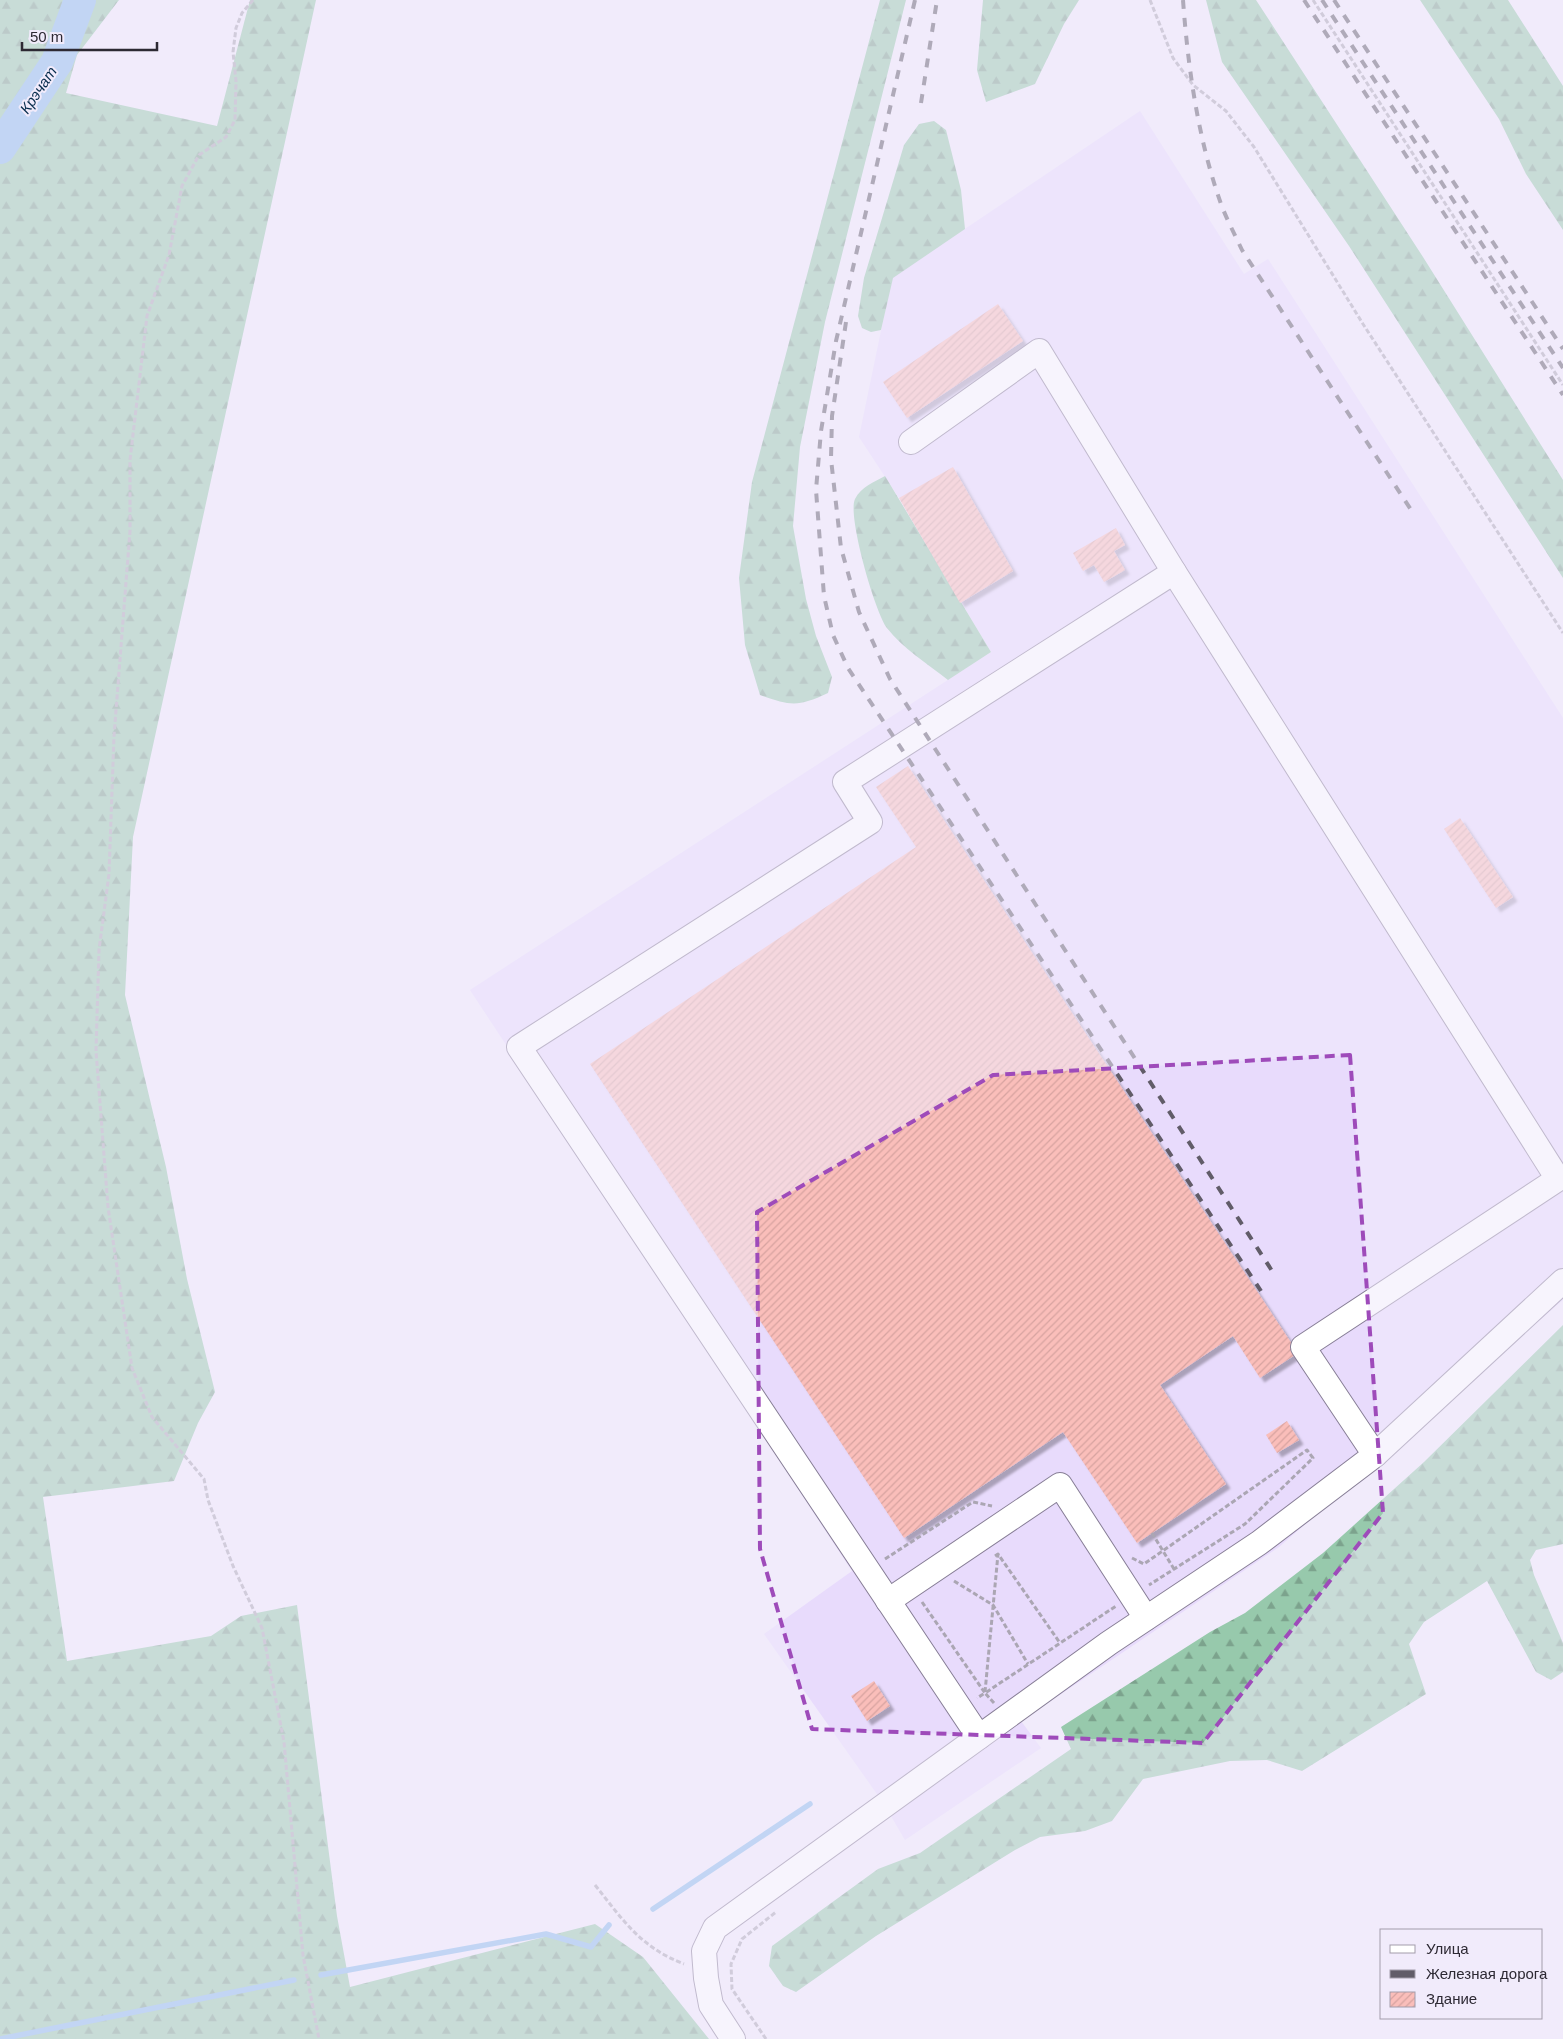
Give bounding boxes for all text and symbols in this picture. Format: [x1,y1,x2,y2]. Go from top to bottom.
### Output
scale bar [22,20,158,52]
text: 50 m [30,28,63,45]
water label: Крэчат [16,63,60,117]
legend [1380,1929,1543,2019]
text: Улица [1426,1940,1469,1957]
text: Железная дорога [1426,1965,1548,1982]
text: Здание [1426,1990,1477,2007]

